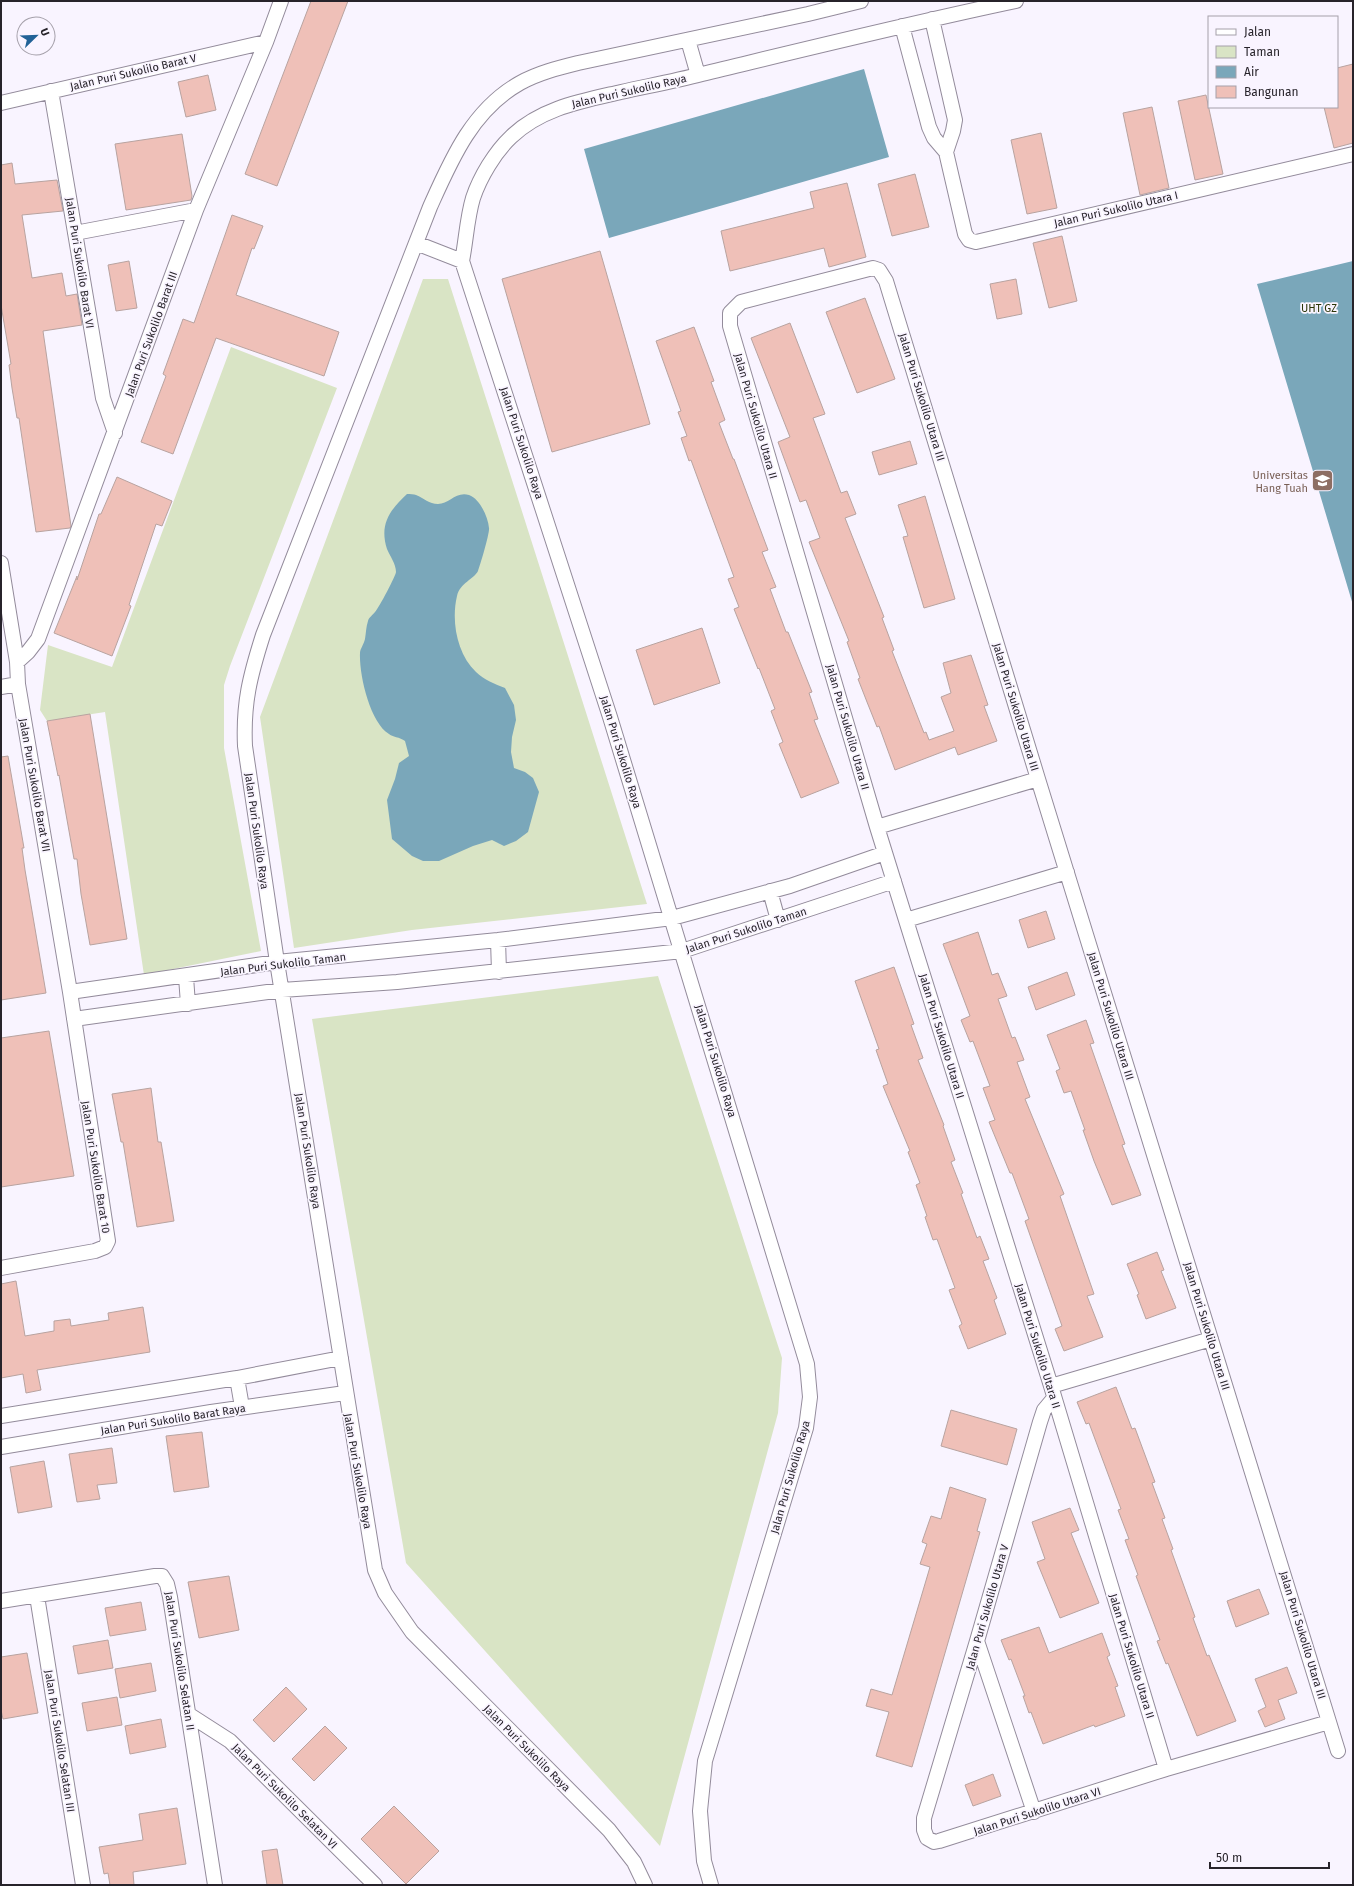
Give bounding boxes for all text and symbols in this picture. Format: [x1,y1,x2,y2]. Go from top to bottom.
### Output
north arrow [16,16,56,56]
legend [1208,16,1338,108]
text: Jalan [1244,25,1271,39]
text: U [37,26,52,38]
text: Taman [1244,45,1280,59]
street label: Jalan Puri Sukolilo Barat V [69,51,198,93]
text: Air [1244,65,1259,79]
street label: Jalan Puri Sukolilo Raya [571,72,688,111]
text: Bangunan [1244,85,1299,99]
street label: Jalan Puri Sukolilo Utara I [1053,189,1179,230]
street label: Jalan Puri Sukolilo Barat VI [63,197,96,330]
street label: Jalan Puri Sukolilo Barat III [123,270,180,399]
park label: UHT GZ [1301,302,1337,315]
street label: Jalan Puri Sukolilo Utara III [896,331,947,463]
street label: Jalan Puri Sukolilo Utara II [731,352,780,480]
street label: Jalan Puri Sukolilo Raya [497,385,546,501]
school or university icon: Universitas Hang Tuah [1310,468,1336,494]
place label: Universitas Hang Tuah [1253,469,1308,495]
street label: Jalan Puri Sukolilo Utara III [990,641,1041,773]
street label: Jalan Puri Sukolilo Utara II [823,663,872,791]
street label: Jalan Puri Sukolilo Raya [597,694,644,810]
street label: Jalan Puri Sukolilo Barat VII [16,717,53,853]
street label: Jalan Puri Sukolilo Raya [242,772,271,890]
street label: Jalan Puri Sukolilo Taman [684,905,808,956]
street label: Jalan Puri Sukolilo Taman [219,950,347,979]
street label: Jalan Puri Sukolilo Utara III [1085,950,1136,1082]
street label: Jalan Puri Sukolilo Utara II [916,972,967,1100]
street label: Jalan Puri Sukolilo Raya [692,1003,739,1119]
street label: Jalan Puri Sukolilo Raya [292,1092,323,1210]
street label: Jalan Puri Sukolilo Barat 10 [79,1100,112,1234]
street label: Jalan Puri Sukolilo Utara III [1181,1260,1232,1392]
street label: Jalan Puri Sukolilo Utara II [1012,1282,1063,1410]
street label: Jalan Puri Sukolilo Barat Raya [100,1402,247,1437]
street label: Jalan Puri Sukolilo Raya [341,1412,374,1530]
street label: Jalan Puri Sukolilo Raya [768,1419,813,1535]
street label: Jalan Puri Sukolilo Utara V [963,1542,1012,1671]
street label: Jalan Puri Sukolilo Utara III [1277,1569,1328,1701]
street label: Jalan Puri Sukolilo Selatan II [162,1591,197,1732]
street label: Jalan Puri Sukolilo Utara II [1106,1592,1157,1720]
street label: Jalan Puri Sukolilo Selatan III [42,1669,77,1813]
street label: Jalan Puri Sukolilo Raya [481,1702,573,1794]
street label: Jalan Puri Sukolilo Selatan VI [229,1741,340,1852]
street label: Jalan Puri Sukolilo Utara VI [972,1785,1102,1838]
scale bar [1210,1844,1329,1870]
text: 50 m [1216,1851,1242,1865]

